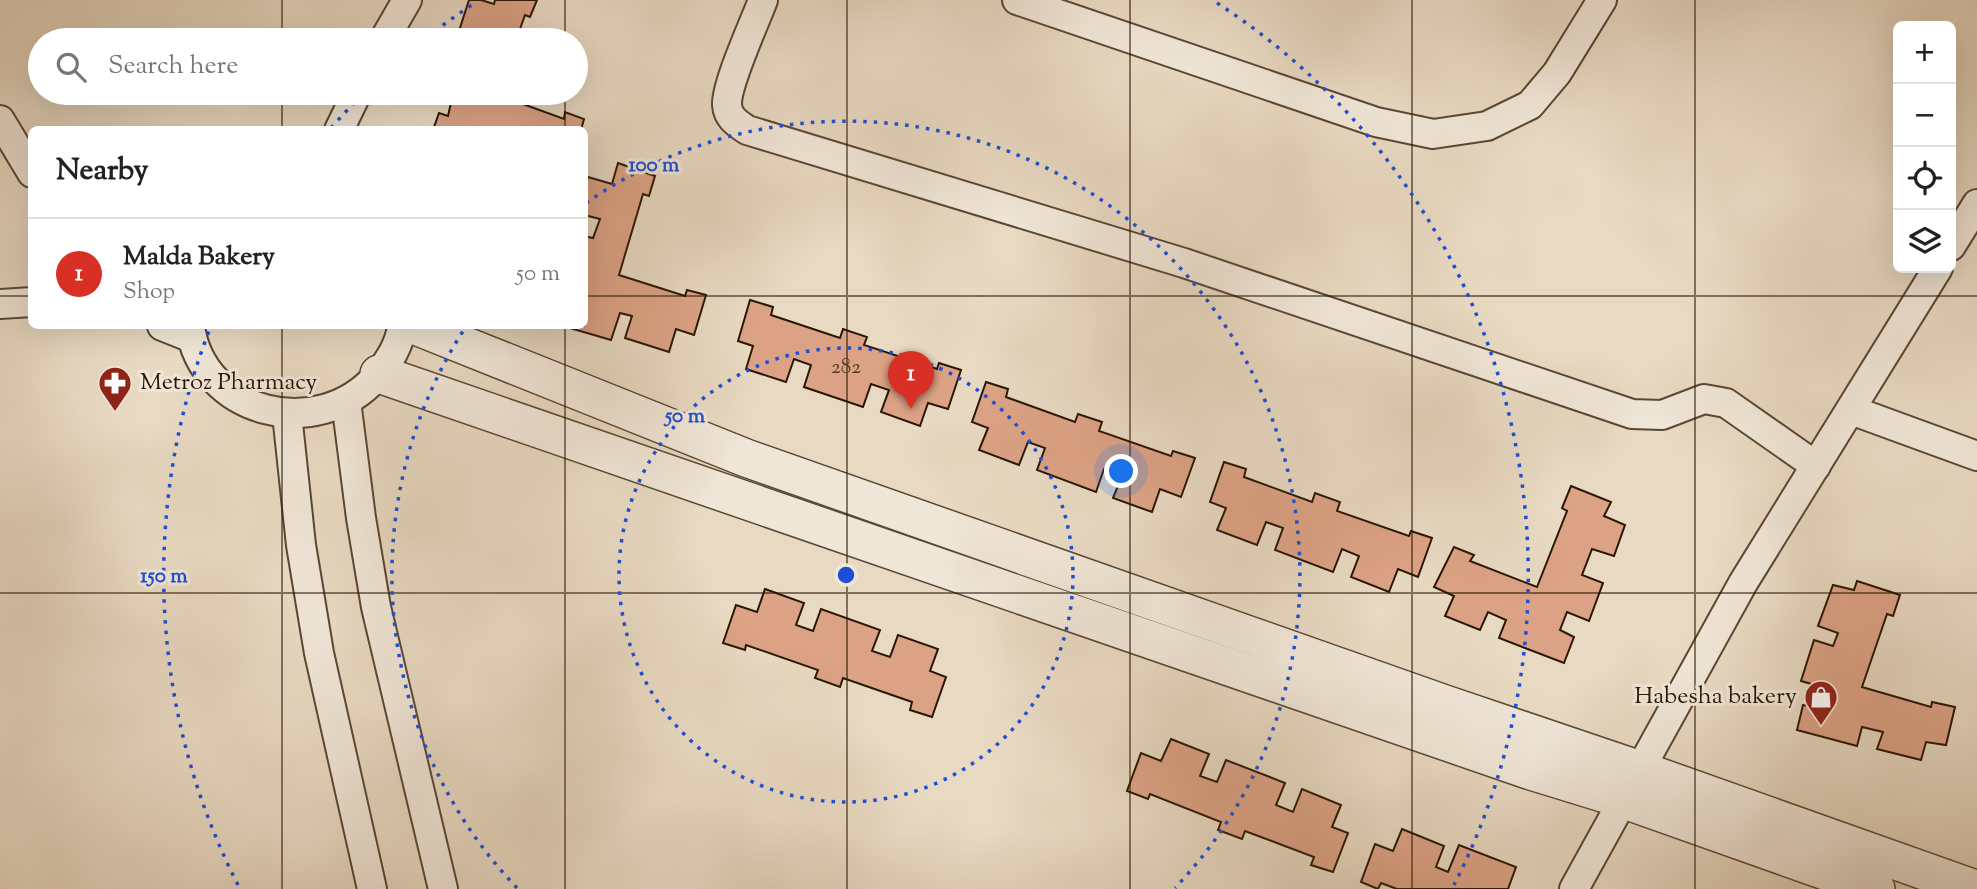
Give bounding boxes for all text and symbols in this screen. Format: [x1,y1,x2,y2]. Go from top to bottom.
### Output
map controls [1893,21,1956,273]
button: + [1893,21,1956,84]
search box [28,28,588,105]
icon: search [52,48,90,86]
text: Search here [108,48,238,85]
button: − [1893,84,1956,147]
button: locate [1893,147,1956,210]
text: Nearby [56,150,148,193]
text: 100 m [629,151,680,181]
button: layers [1893,210,1956,273]
text: Malda Bakery [123,239,275,276]
text: 1 [75,258,83,291]
text: 50 m [516,258,560,291]
text: Shop [123,276,175,309]
pin: 1 [888,351,934,409]
house number: 282 [831,353,861,383]
pharmacy icon: Metroz Pharmacy [96,364,134,413]
place label: Metroz Pharmacy [140,366,317,400]
text: 50 m [663,402,706,432]
your location [1104,454,1138,488]
text: 150 m [140,562,188,592]
centre of rings [834,563,858,587]
shop icon: Habesha bakery [1802,678,1840,727]
place label: Habesha bakery [1634,680,1797,714]

